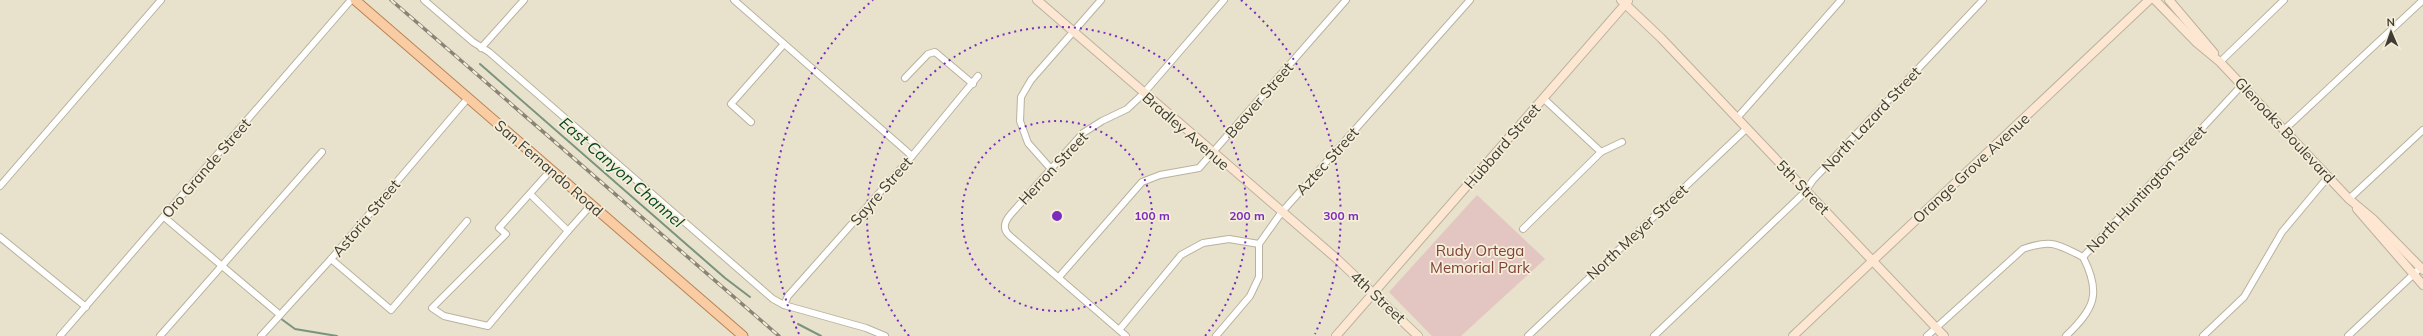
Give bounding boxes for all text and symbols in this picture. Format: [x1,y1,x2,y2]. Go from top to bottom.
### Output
north arrow [2371,12,2411,52]
text: N [2386,15,2395,29]
street label: Beaver Street [1221,58,1297,142]
street label: North Lazard Street [1817,62,1925,176]
street label: Glenoaks Boulevard [2231,73,2339,187]
street label: Bradley Avenue [1139,88,1233,174]
street label: Hubbard Street [1460,99,1544,193]
street label: Orange Grove Avenue [1909,109,2033,227]
water label: East Canyon Channel [556,113,688,232]
street label: Oro Grande Street [157,114,255,222]
street label: San Fernando Road [491,116,607,220]
street label: North Huntington Street [2082,121,2210,257]
street label: Aztec Street [1292,123,1362,199]
street label: Herron Street [1014,127,1092,209]
street label: Sayre Street [846,153,916,229]
street label: 5th Street [1772,156,1834,218]
street label: Astoria Street [328,175,404,261]
street label: North Meyer Street [1582,180,1692,284]
text: 100 m [1134,208,1170,223]
text: 200 m [1229,208,1265,223]
text: 300 m [1323,208,1359,223]
centre of rings [1050,209,1064,223]
park label: Rudy Ortega Memorial Park [1430,241,1530,277]
street label: 4th Street [1346,267,1410,327]

